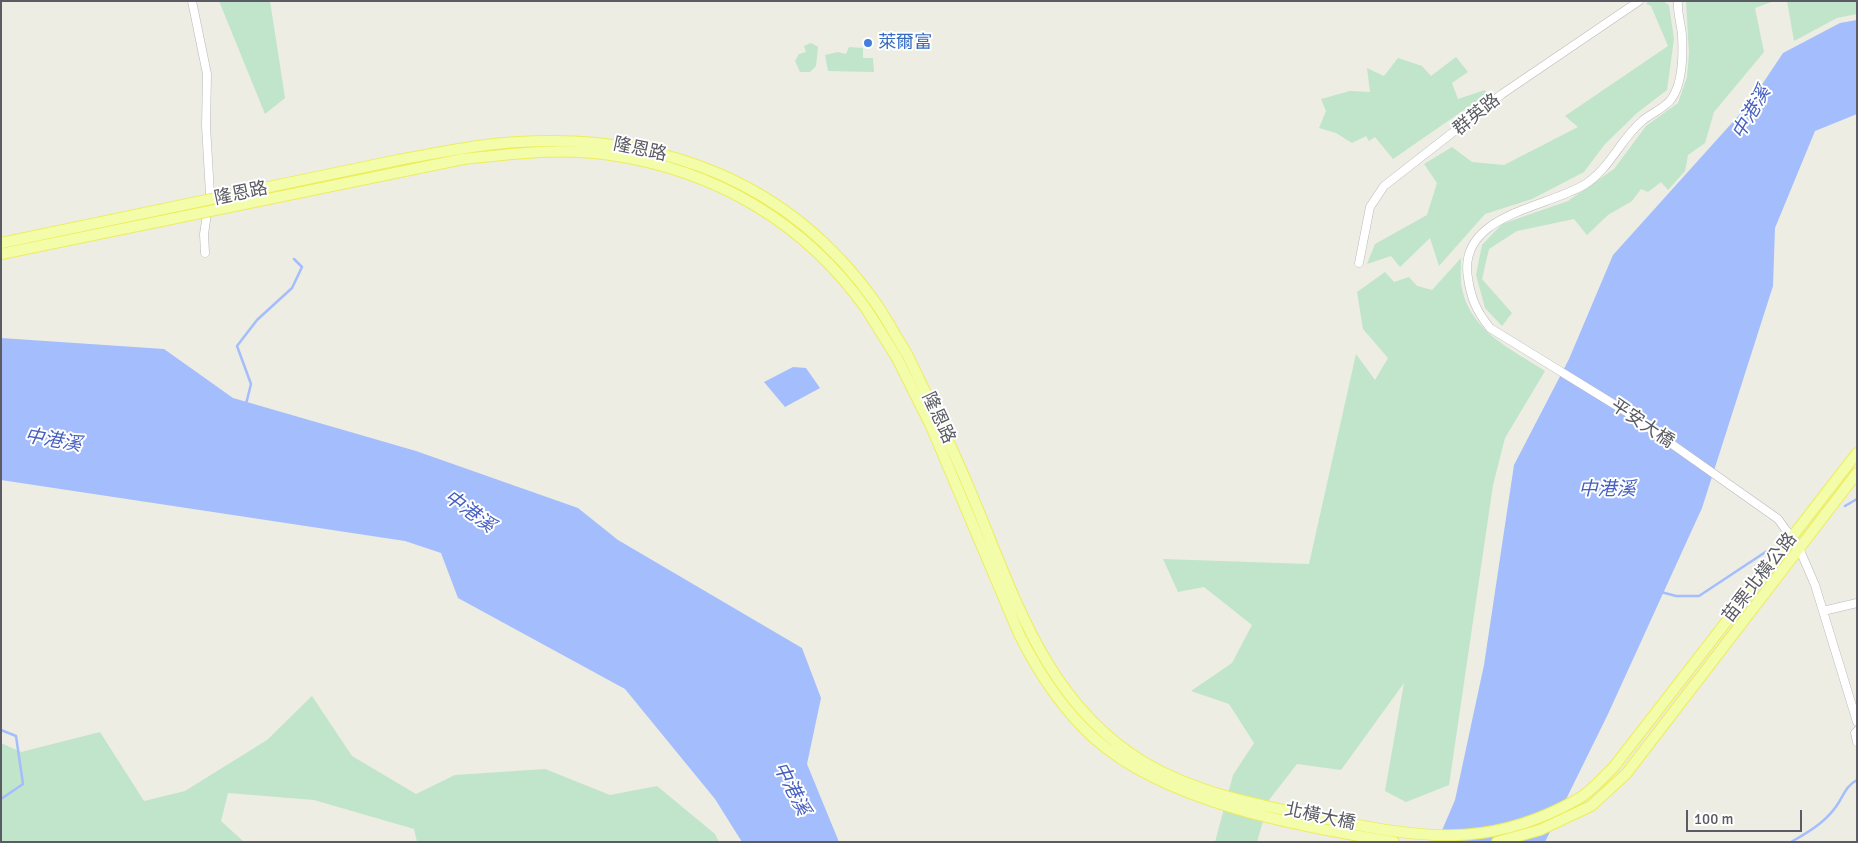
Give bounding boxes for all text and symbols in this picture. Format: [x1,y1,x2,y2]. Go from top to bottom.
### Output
place label: 萊爾富 [878,32,932,54]
marker: 萊爾富 [862,37,874,49]
water label: 中港溪 [1728,83,1776,143]
street label: 群英路 [1449,90,1505,140]
street label: 隆恩路 [611,134,669,166]
street label: 隆恩路 [212,178,270,210]
street label: 隆恩路 [917,389,959,447]
street label: 平安大橋 [1606,395,1678,453]
water label: 中港溪 [23,425,83,457]
water label: 中港溪 [1579,479,1635,501]
water label: 中港溪 [439,486,499,538]
street label: 苗栗北橫公路 [1718,529,1802,627]
water label: 中港溪 [768,758,814,820]
street label: 北橫大橋 [1283,799,1357,835]
scale bar [1688,800,1804,832]
text: 100 m [1694,810,1734,828]

